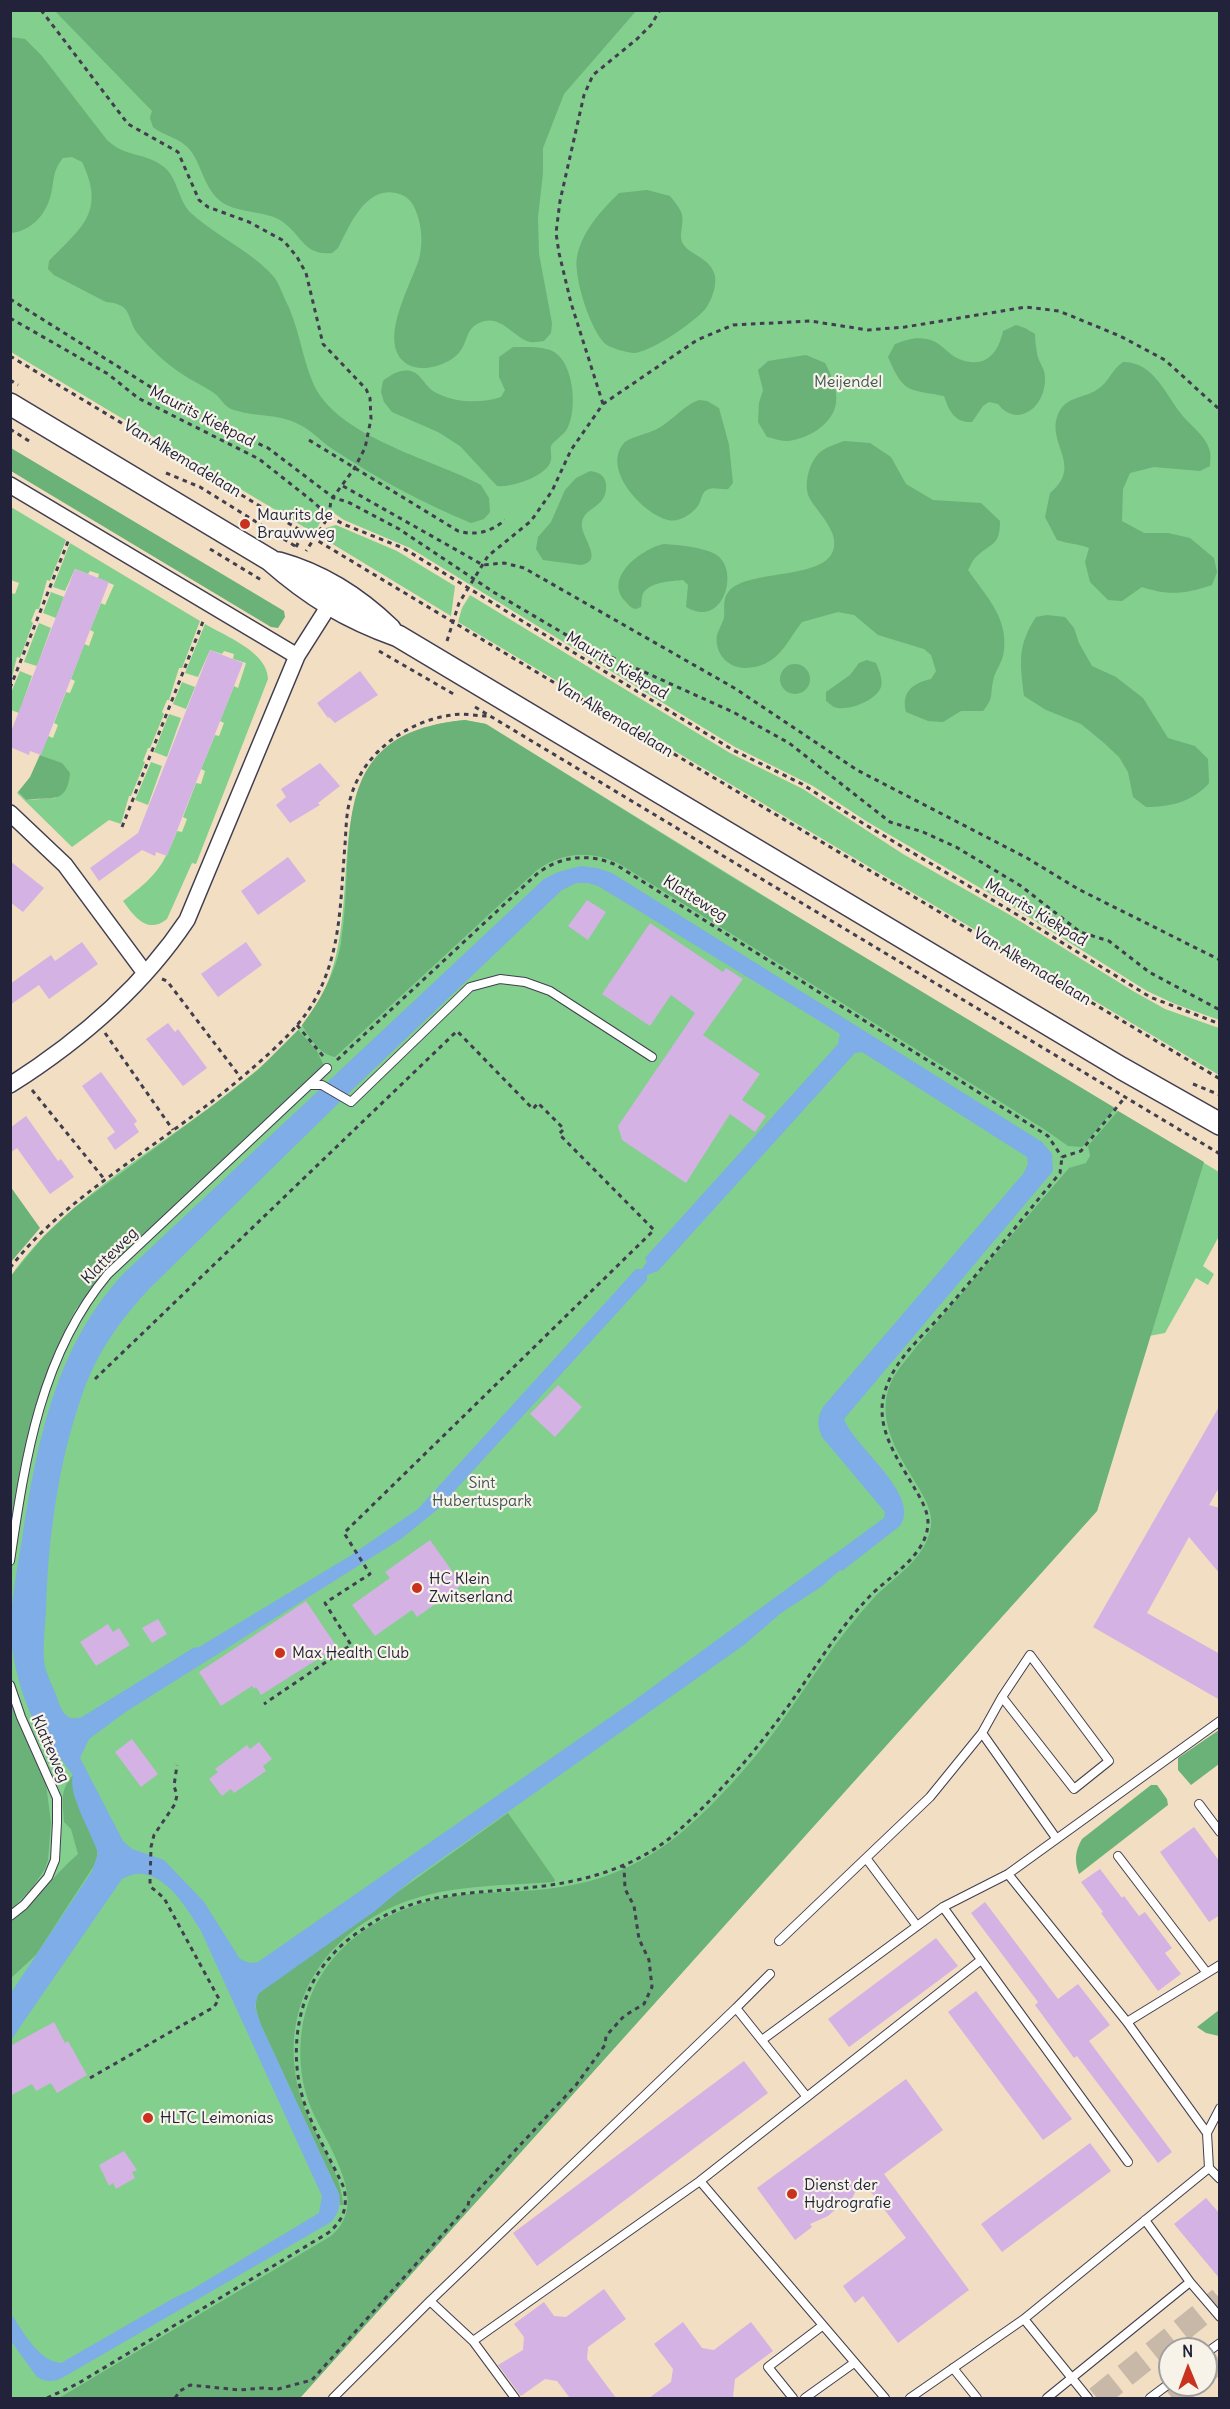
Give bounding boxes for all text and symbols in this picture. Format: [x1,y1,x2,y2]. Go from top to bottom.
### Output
park label: Meijendel [814,372,882,392]
street label: Maurits Kiekpad [146,382,258,452]
street label: Van Alkemadelaan [120,416,244,502]
place label: Maurits de Brauwweg [257,505,335,543]
marker: Maurits de Brauwweg [238,517,252,531]
street label: Maurits Kiekpad [562,628,672,704]
street label: Van Alkemadelaan [552,676,676,762]
street label: Klatteweg [659,872,731,926]
street label: Maurits Kiekpad [981,875,1091,951]
street label: Van Alkemadelaan [970,924,1094,1010]
street label: Klatteweg [78,1224,142,1288]
park label: Sint Hubertuspark [432,1473,532,1511]
place label: HC Klein Zwitserland [429,1569,513,1607]
marker: HC Klein Zwitserland [410,1581,424,1595]
place label: Max Health Club [292,1643,409,1663]
marker: Max Health Club [273,1646,287,1660]
street label: Klatteweg [27,1712,73,1786]
place label: HLTC Leimonias [160,2108,274,2128]
marker: HLTC Leimonias [141,2111,155,2125]
place label: Dienst der Hydrografie [804,2175,891,2213]
marker: Dienst der Hydrografie [785,2187,799,2201]
north arrow [1158,2337,1218,2397]
text: N [1182,2341,1193,2361]

